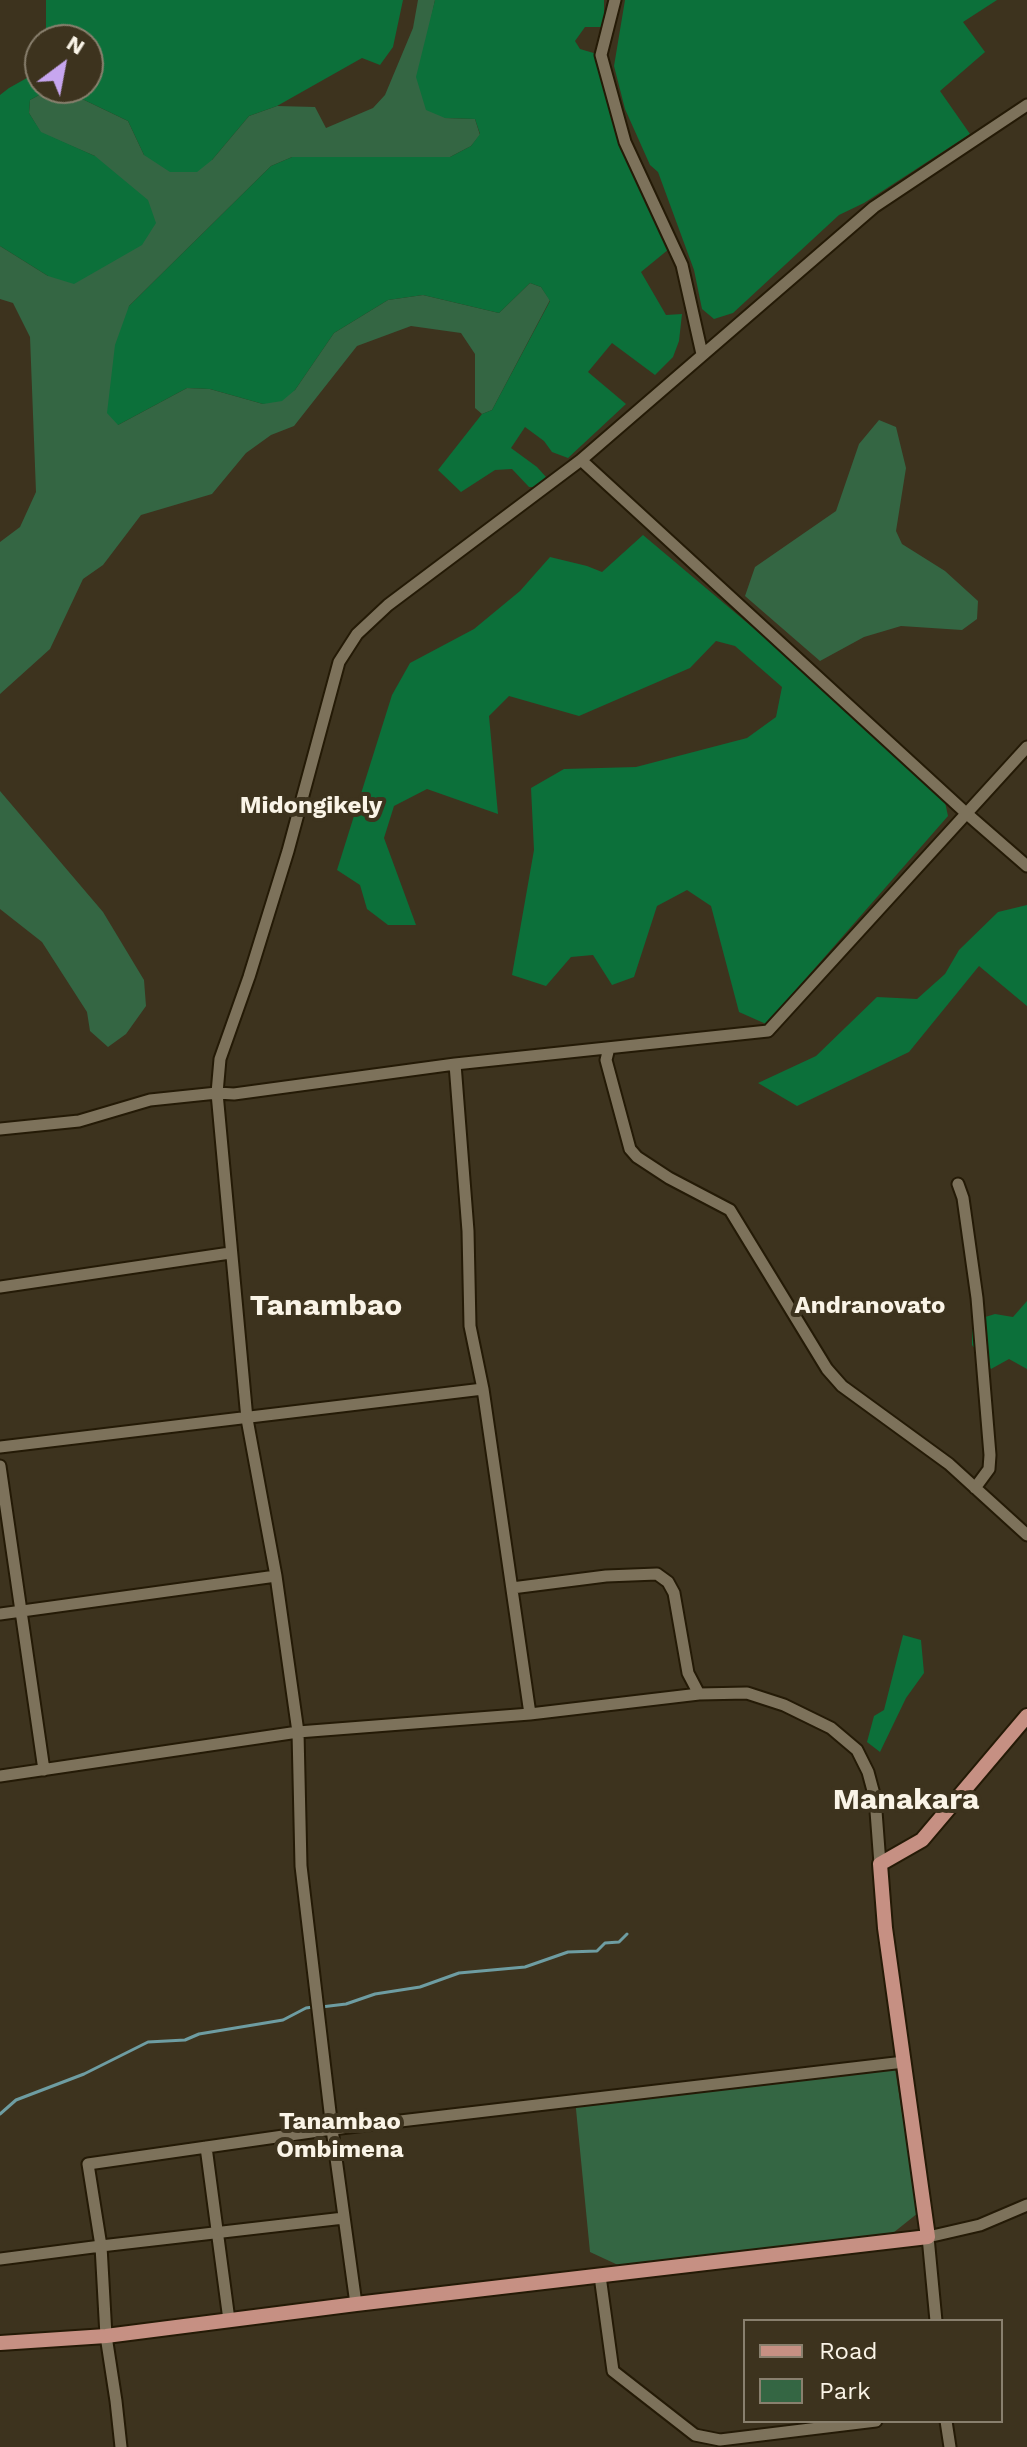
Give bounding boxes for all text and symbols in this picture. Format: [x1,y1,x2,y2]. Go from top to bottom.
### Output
north arrow [24,24,104,104]
text: N [62,30,89,60]
district label: Midongikely [240,792,382,820]
district label: Tanambao [250,1288,402,1324]
district label: Andranovato [795,1292,945,1320]
district label: Manakara [833,1782,979,1818]
district label: Tanambao Ombimena [276,2108,404,2164]
legend [743,2319,1003,2423]
text: Road [819,2337,878,2365]
text: Park [819,2377,871,2405]

